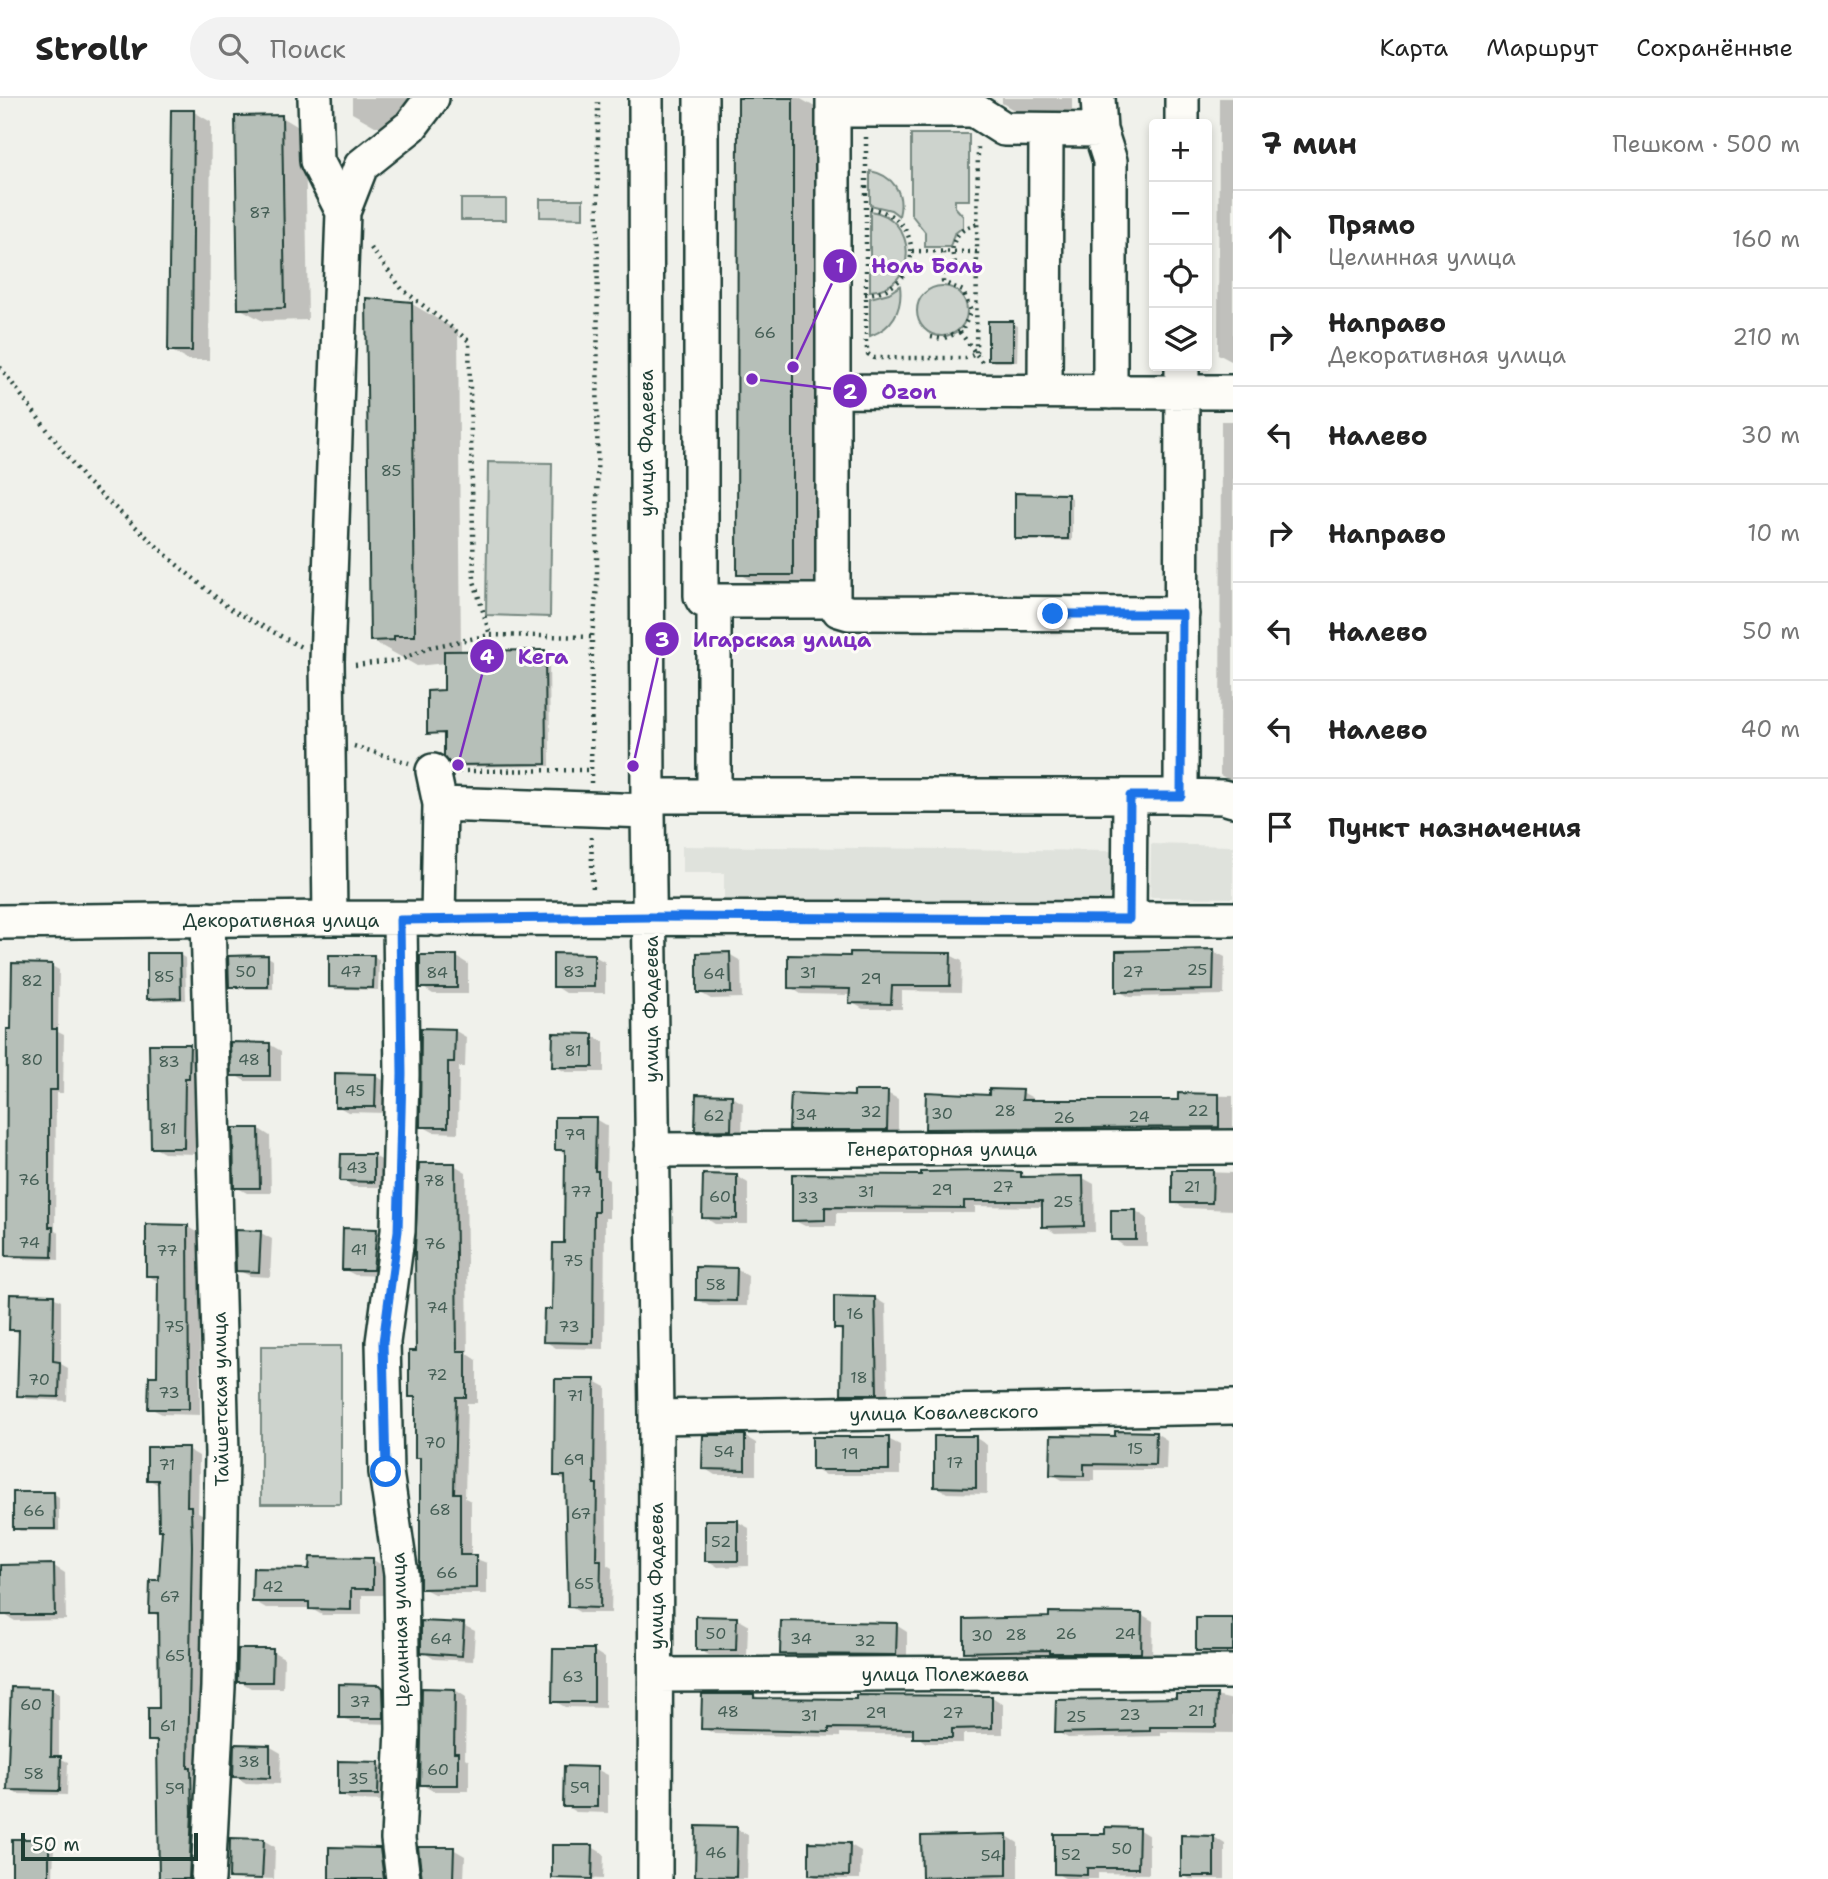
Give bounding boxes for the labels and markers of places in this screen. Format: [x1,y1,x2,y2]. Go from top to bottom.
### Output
callout: Ноль Боль [822,245,997,287]
callout: Ozon [833,370,951,412]
callout: Игарская улица [644,618,886,660]
callout: Кега [469,635,583,677]

